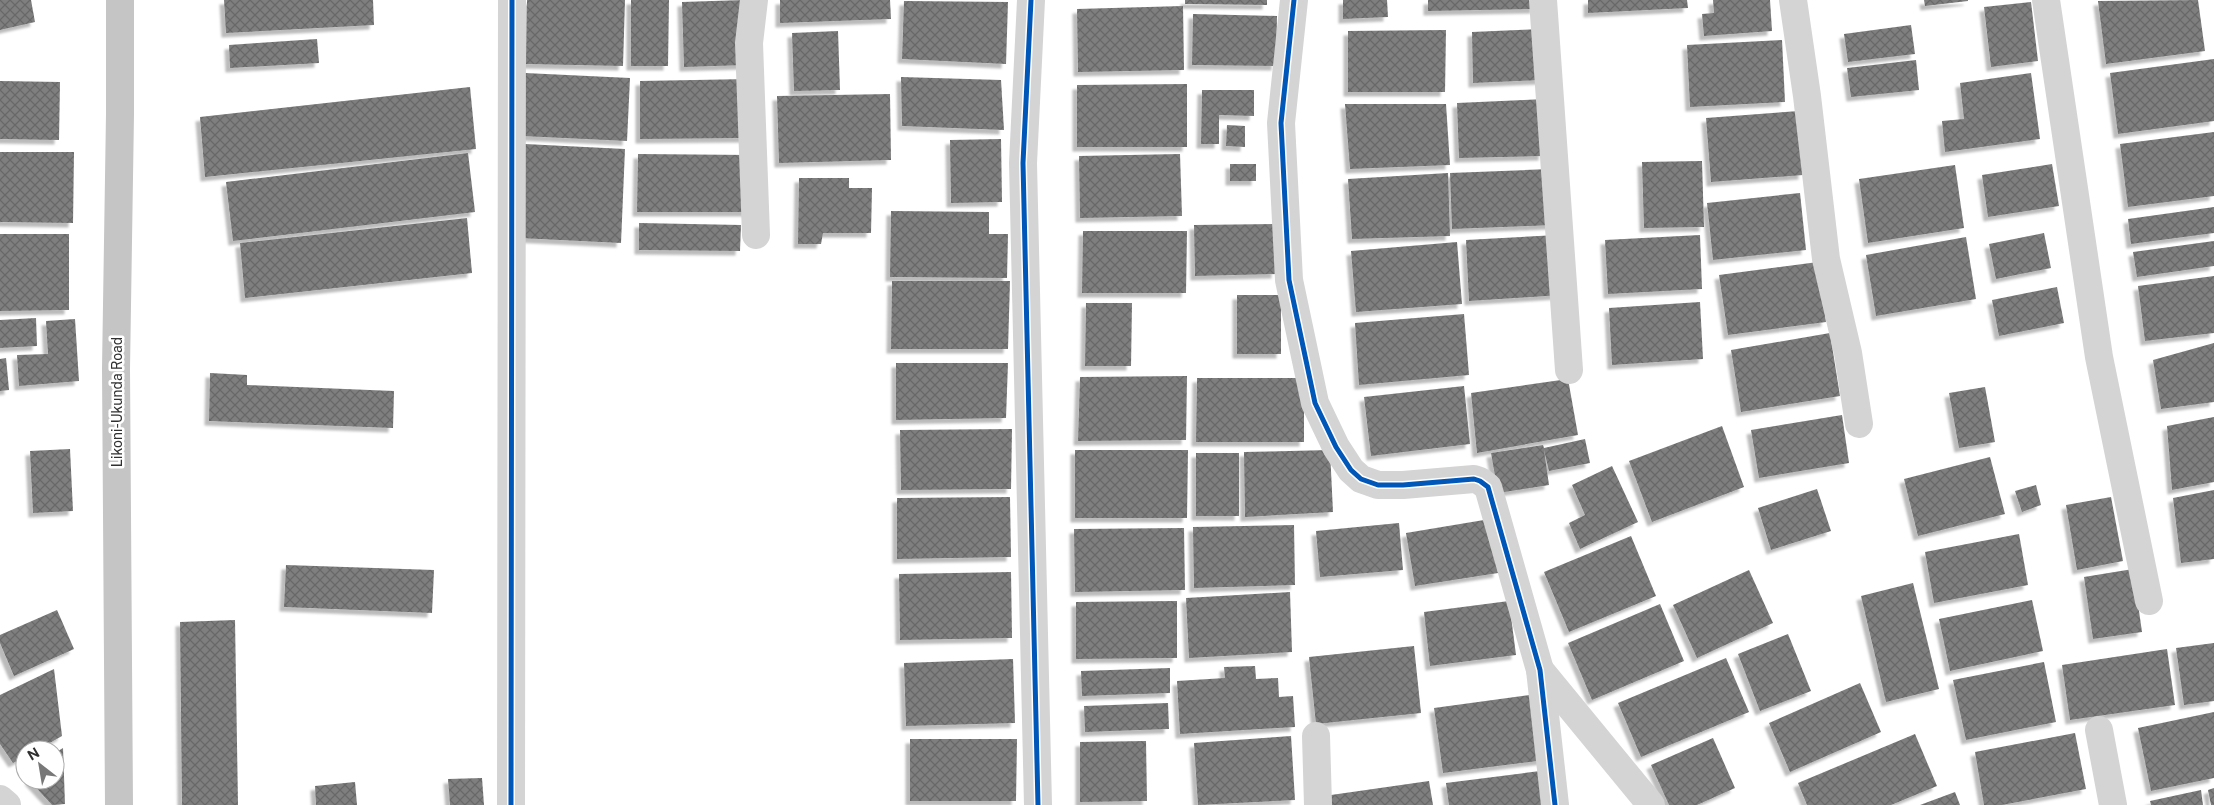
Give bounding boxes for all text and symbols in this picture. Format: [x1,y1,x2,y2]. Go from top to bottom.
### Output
street label: Likoni-Ukunda Road [109,337,125,467]
north arrow [15,740,65,790]
text: N [24,744,42,764]

